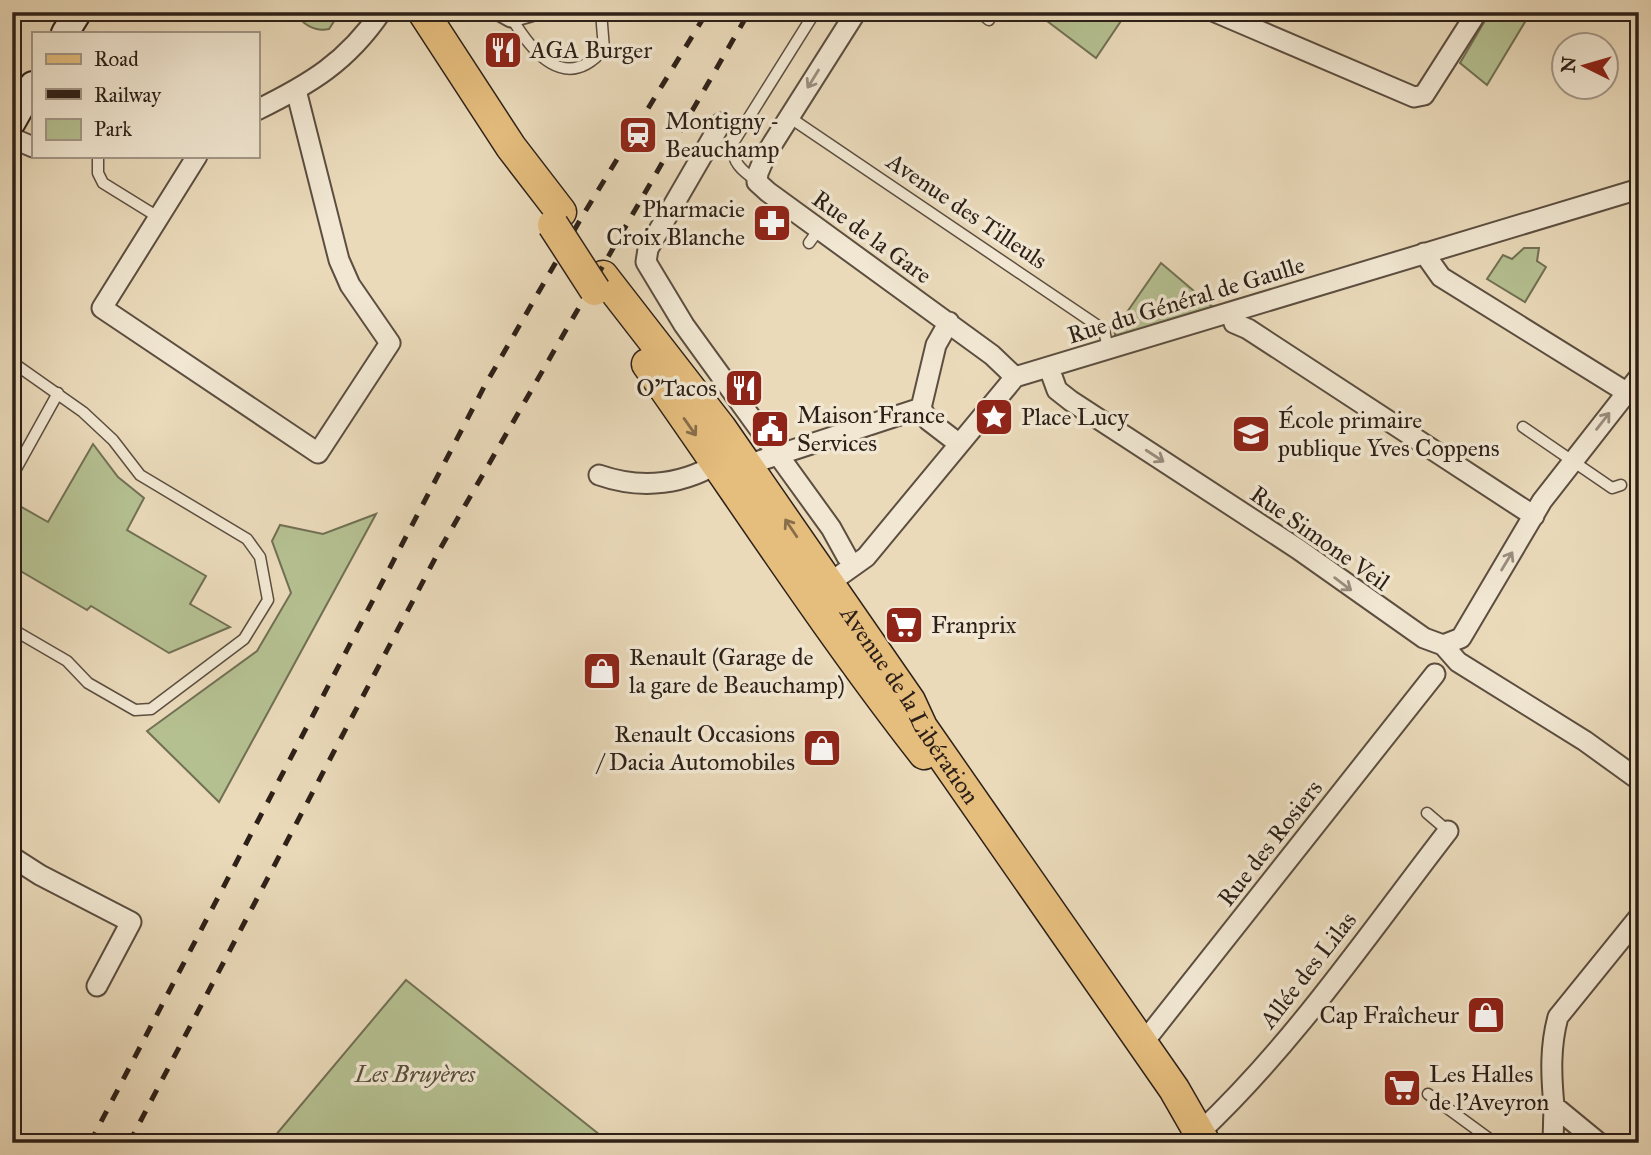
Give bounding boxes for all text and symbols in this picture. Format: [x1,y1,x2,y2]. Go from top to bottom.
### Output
restaurant icon: AGA Burger [482,29,524,71]
legend [32,32,259,158]
north arrow [1550,32,1620,102]
place label: AGA Burger [529,35,652,65]
text: Road [94,46,139,72]
text: N [1556,56,1581,74]
one-way arrow [806,69,820,89]
text: Railway [94,82,162,108]
place label: Montigny - Beauchamp [665,106,780,164]
station icon: Montigny - Beauchamp [617,114,659,156]
text: Park [94,116,132,142]
street label: Avenue des Tilleuls [880,146,1053,276]
street label: Rue de la Gare [806,184,938,290]
place label: Pharmacie Croix Blanche [606,194,745,252]
pharmacy icon: Pharmacie Croix Blanche [751,202,793,244]
street label: Rue du Général de Gaulle [1064,250,1308,350]
restaurant icon: O'Tacos [723,367,765,409]
place label: O'Tacos [636,373,717,403]
place icon: Place Lucy [973,396,1015,438]
place label: Maison France Services [797,400,945,458]
place label: Place Lucy [1021,402,1129,432]
place label: École primaire publique Yves Coppens [1277,405,1499,463]
public building icon: Maison France Services [749,408,791,450]
school or university icon: École primaire publique Yves Coppens [1230,413,1272,455]
one-way arrow [1596,413,1611,431]
one-way arrow [683,417,697,436]
one-way arrow [1145,449,1164,463]
street label: Rue Simone Veil [1244,479,1396,597]
one-way arrow [784,518,798,538]
one-way arrow [1500,551,1514,571]
one-way arrow [1333,576,1352,591]
street label: Avenue de la Libération [833,599,986,810]
supermarket icon: Franprix [883,604,925,646]
place label: Franprix [931,610,1017,640]
place label: Renault (Garage de la gare de Beauchamp) [629,642,845,700]
shop icon: Renault (Garage de la gare de Beauchamp) [581,650,623,692]
place label: Renault Occasions / Dacia Automobiles [595,719,795,777]
shop icon: Renault Occasions / Dacia Automobiles [801,727,843,769]
street label: Rue des Rosiers [1211,774,1329,912]
street label: Allée des Lilas [1252,906,1363,1035]
shop icon: Cap Fraîcheur [1465,994,1507,1036]
place label: Cap Fraîcheur [1319,1000,1459,1030]
park label: Les Bruyères [354,1059,476,1089]
place label: Les Halles de l'Aveyron [1429,1059,1549,1117]
supermarket icon: Les Halles de l'Aveyron [1381,1067,1423,1109]

